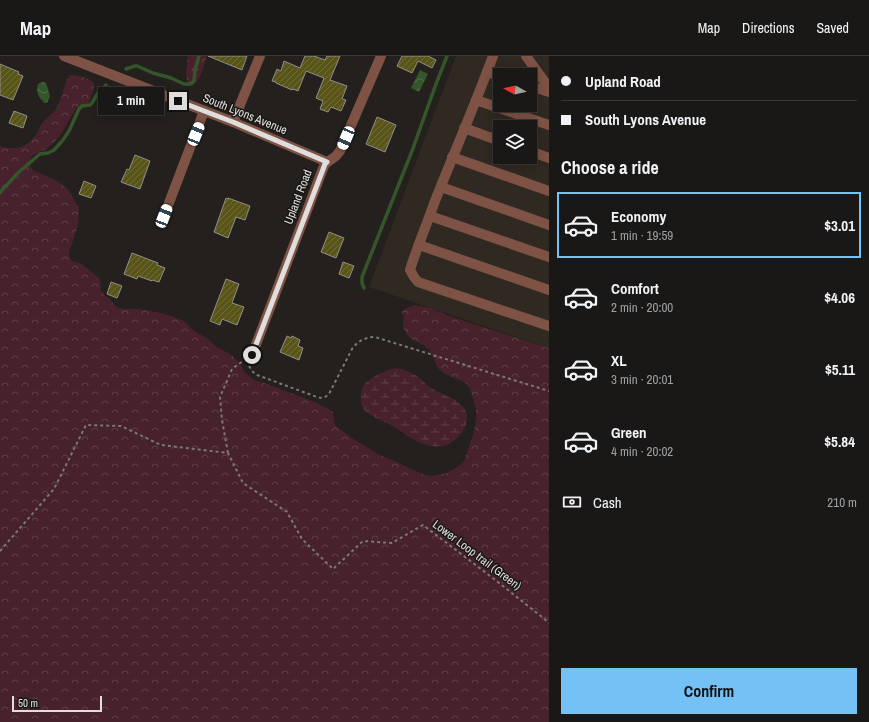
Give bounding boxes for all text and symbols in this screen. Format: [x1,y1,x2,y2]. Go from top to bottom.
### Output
text: Map [20,15,51,41]
text: Map [698,19,720,37]
text: Directions [742,19,794,37]
text: Saved [816,19,849,37]
north arrow [493,68,537,112]
map controls [493,68,537,164]
text: Upland Road [585,71,661,92]
callout: 1 min [98,87,164,115]
street label: South Lyons Avenue [200,90,290,138]
text: 1 min [117,92,145,109]
route end [169,92,187,110]
text: South Lyons Avenue [585,109,706,130]
button: layers [493,120,537,164]
car [186,121,206,147]
car [336,125,356,151]
text: Choose a ride [561,155,659,180]
street label: Upland Road [280,167,316,227]
car [154,203,174,229]
text: Economy [611,206,666,227]
icon: car [563,207,599,243]
text: $3.01 [824,215,855,236]
text: 1 min · 19:59 [611,227,673,244]
text: Comfort [611,278,659,299]
icon: car [563,279,599,315]
text: $4.06 [824,287,855,308]
text: 2 min · 20:00 [611,299,673,316]
route start [243,346,261,364]
text: XL [611,350,627,371]
icon: car [563,351,599,387]
text: $5.11 [825,359,855,380]
text: 3 min · 20:01 [611,371,673,388]
text: Green [611,422,647,443]
icon: car [563,423,599,459]
text: $5.84 [824,431,855,452]
text: 4 min · 20:02 [611,443,673,460]
icon: cash [561,491,583,513]
text: Cash [593,492,622,513]
text: 210 m [827,494,857,511]
street label: Lower Loop trail (Green) [429,516,525,594]
button: Confirm [561,668,857,714]
scale bar [12,694,102,713]
text: 50 m [18,696,38,710]

